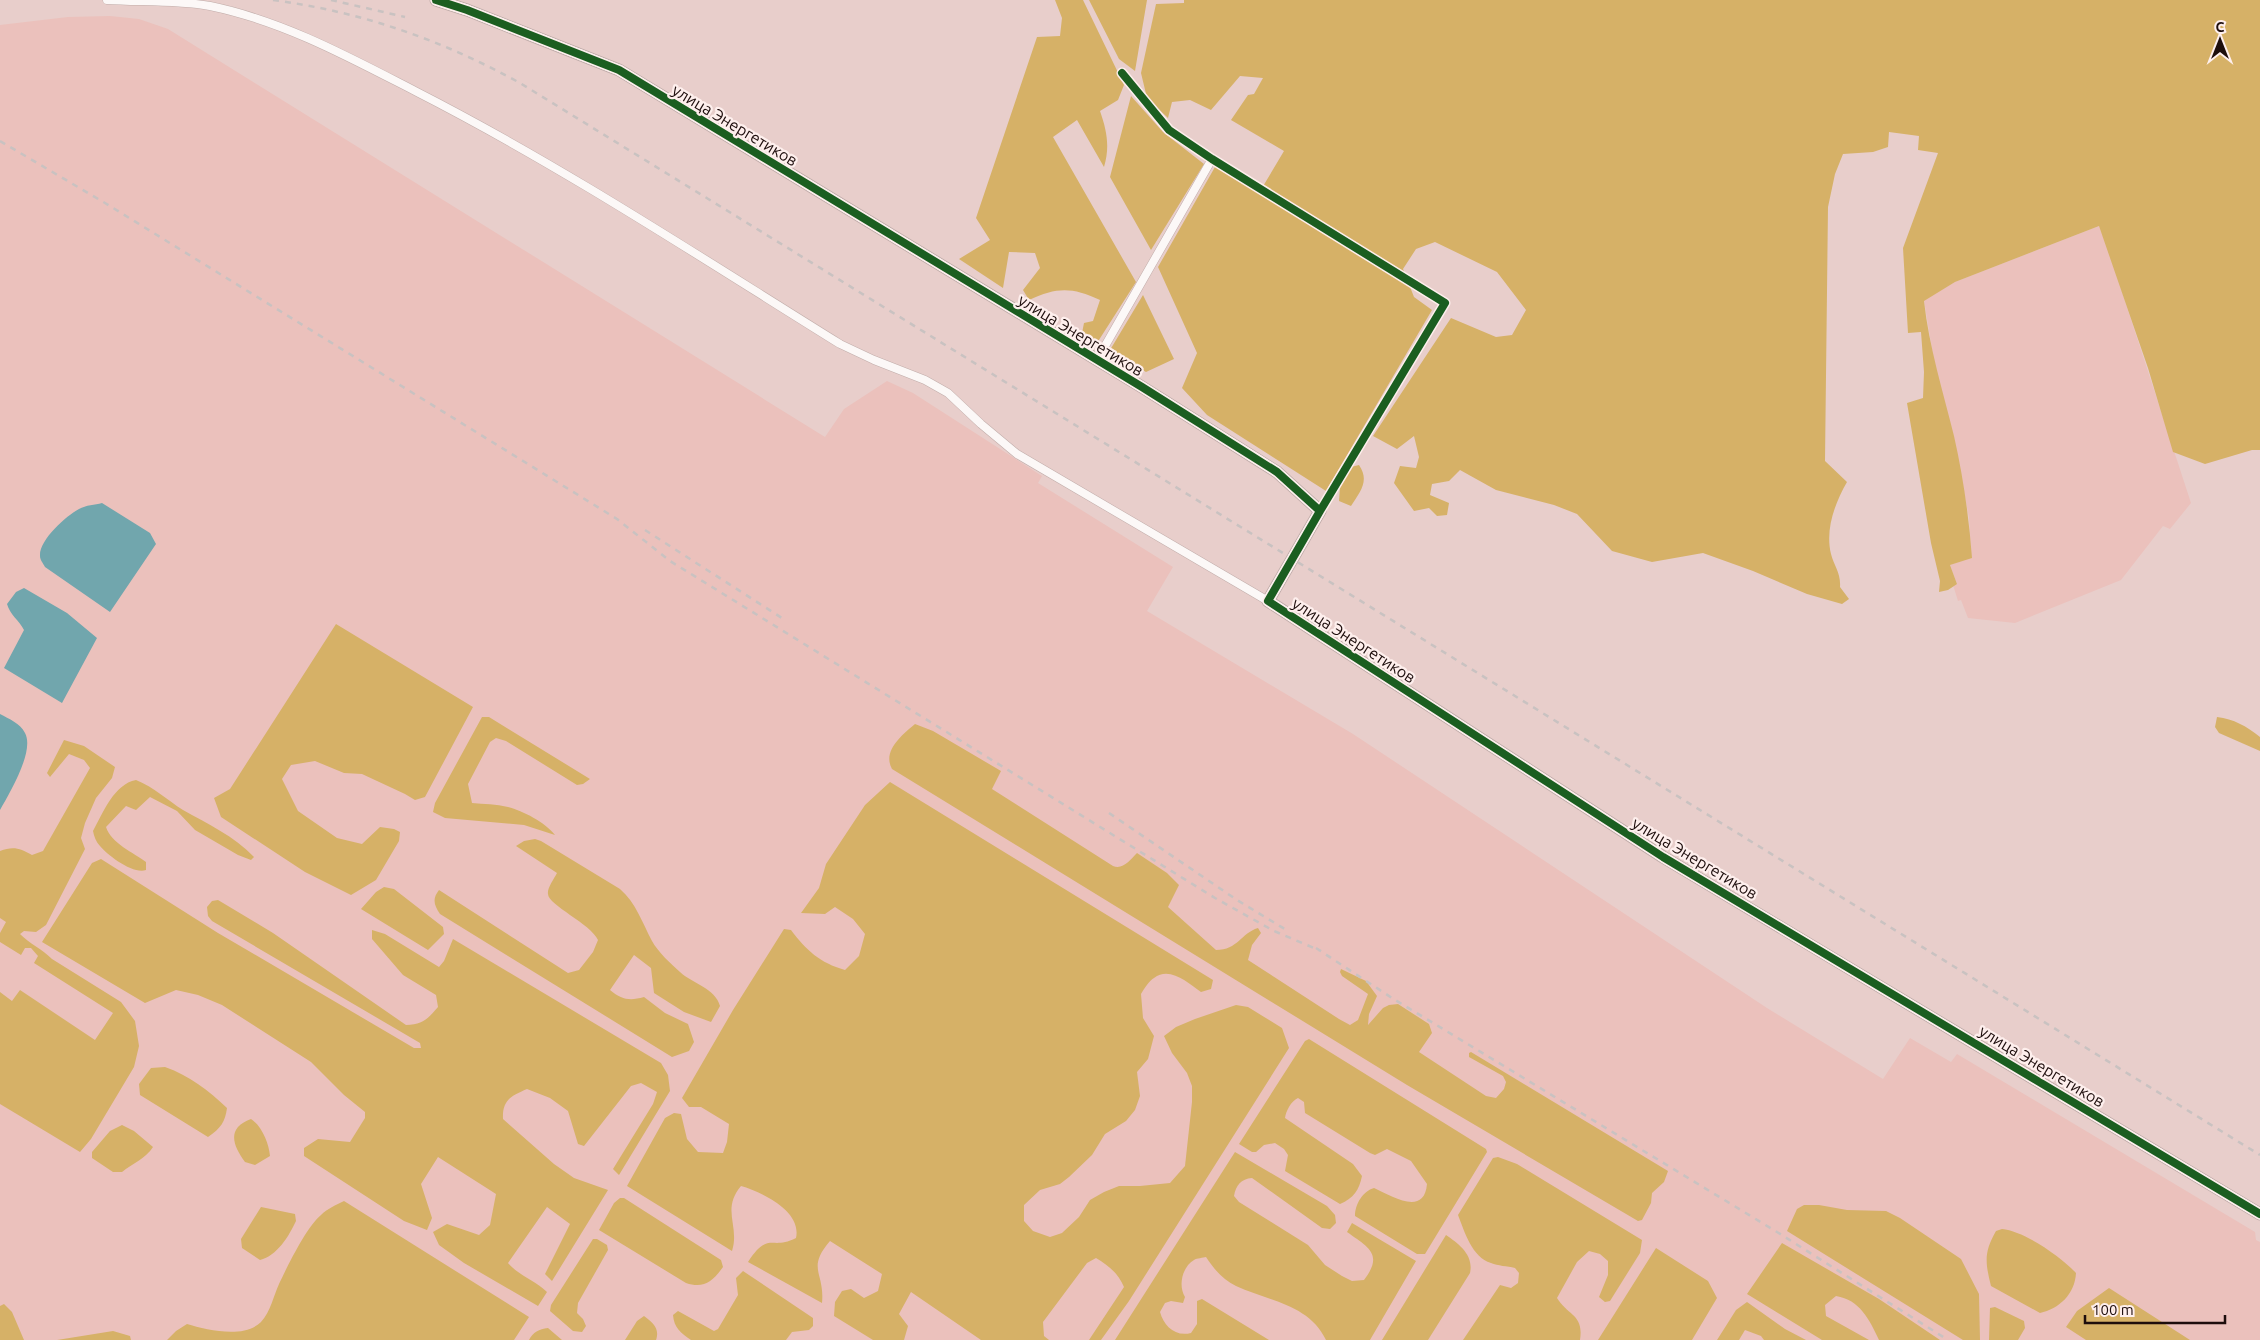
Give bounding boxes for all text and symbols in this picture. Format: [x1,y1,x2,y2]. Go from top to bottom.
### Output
north arrow [2195,15,2245,65]
text: С [2216,19,2225,35]
street label: улица Энергетиков [669,81,801,169]
street label: улица Энергетиков [1015,291,1147,379]
street label: улица Энергетиков [1289,594,1419,686]
street label: улица Энергетиков [1629,814,1761,902]
street label: улица Энергетиков [1976,1022,2108,1110]
scale bar [2085,1292,2225,1324]
text: 100 m [2092,1301,2134,1318]

